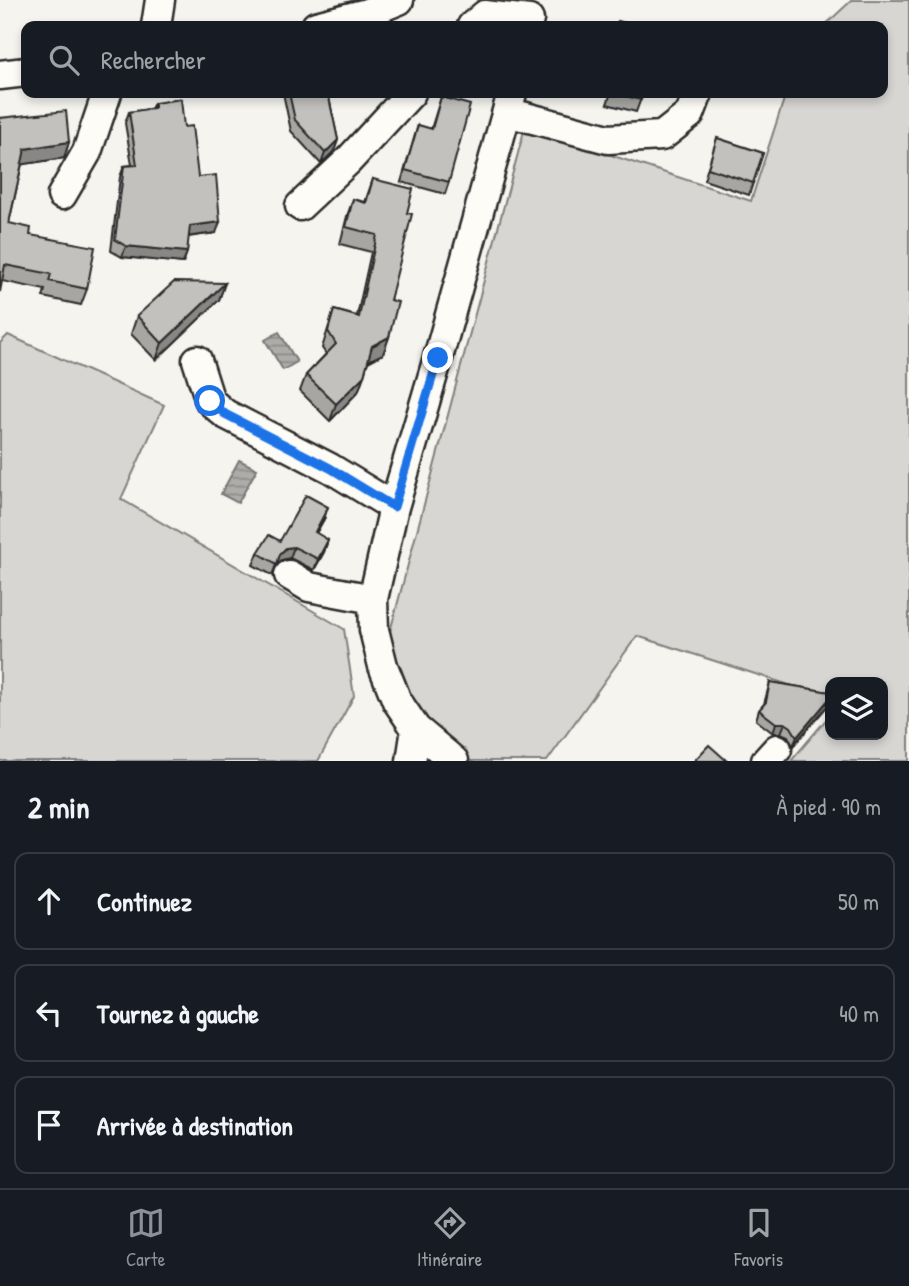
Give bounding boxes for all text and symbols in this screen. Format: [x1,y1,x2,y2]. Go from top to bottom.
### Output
search box [21,21,888,98]
icon: search [45,41,83,79]
text: Rechercher [101,42,206,77]
route end [422,342,453,373]
route start [194,385,225,416]
map controls [825,677,888,740]
button: layers [825,677,888,740]
text: 2 min [28,787,90,827]
text: À pied · 90 m [777,791,881,822]
icon: ahead [30,882,68,920]
text: Continuez [97,884,192,919]
text: 50 m [838,886,879,917]
icon: left [30,994,68,1032]
text: Tournez à gauche [97,996,259,1031]
text: 40 m [839,998,879,1029]
icon: arrive [30,1106,68,1144]
text: Arrivée à destination [97,1108,293,1143]
tab: Carte [126,1204,165,1272]
tab: Itinéraire [417,1204,482,1272]
tab: Favoris [734,1204,783,1272]

